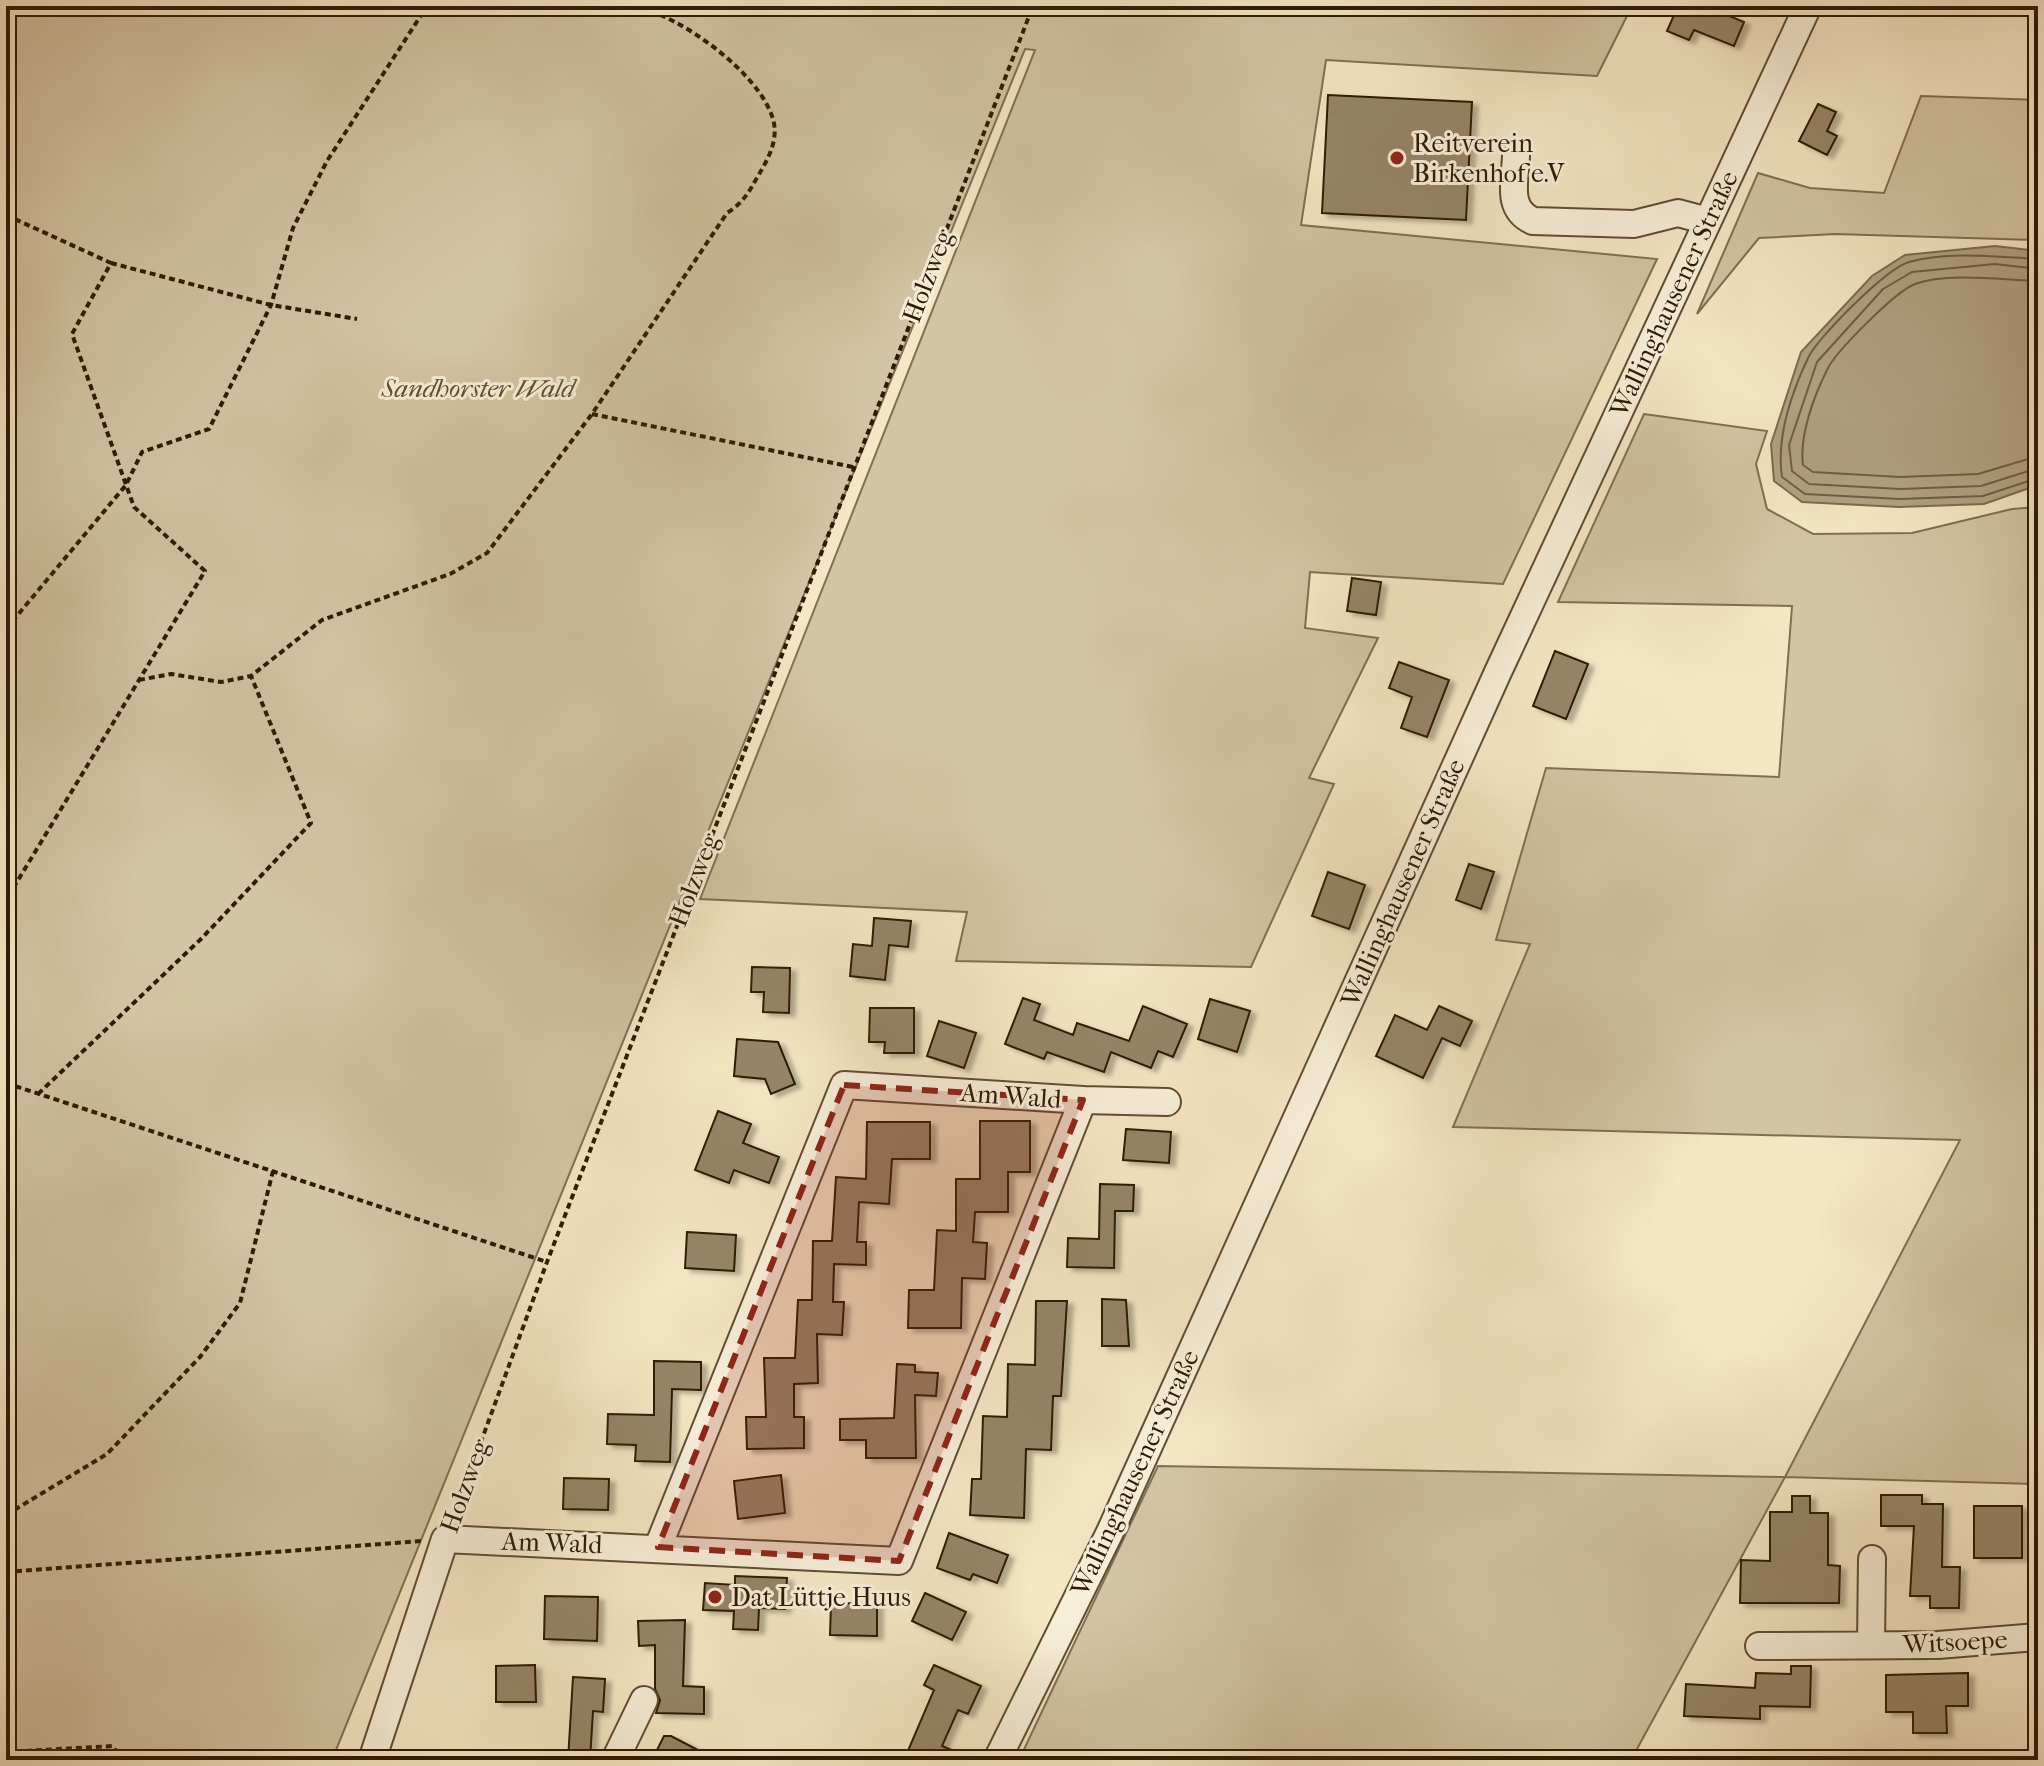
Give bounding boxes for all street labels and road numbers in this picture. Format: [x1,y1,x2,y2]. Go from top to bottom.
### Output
street label: Wallinghausener Straße [1603,166,1745,423]
street label: Holzweg [896,224,960,327]
street label: Wallinghausener Straße [1334,754,1472,1013]
street label: Holzweg [662,828,726,931]
street label: Am Wald [959,1077,1063,1115]
street label: Wallinghausener Straße [1064,1345,1206,1602]
street label: Holzweg [434,1434,497,1537]
street label: Am Wald [500,1526,604,1560]
street label: Witsoepe [1901,1624,2008,1660]

